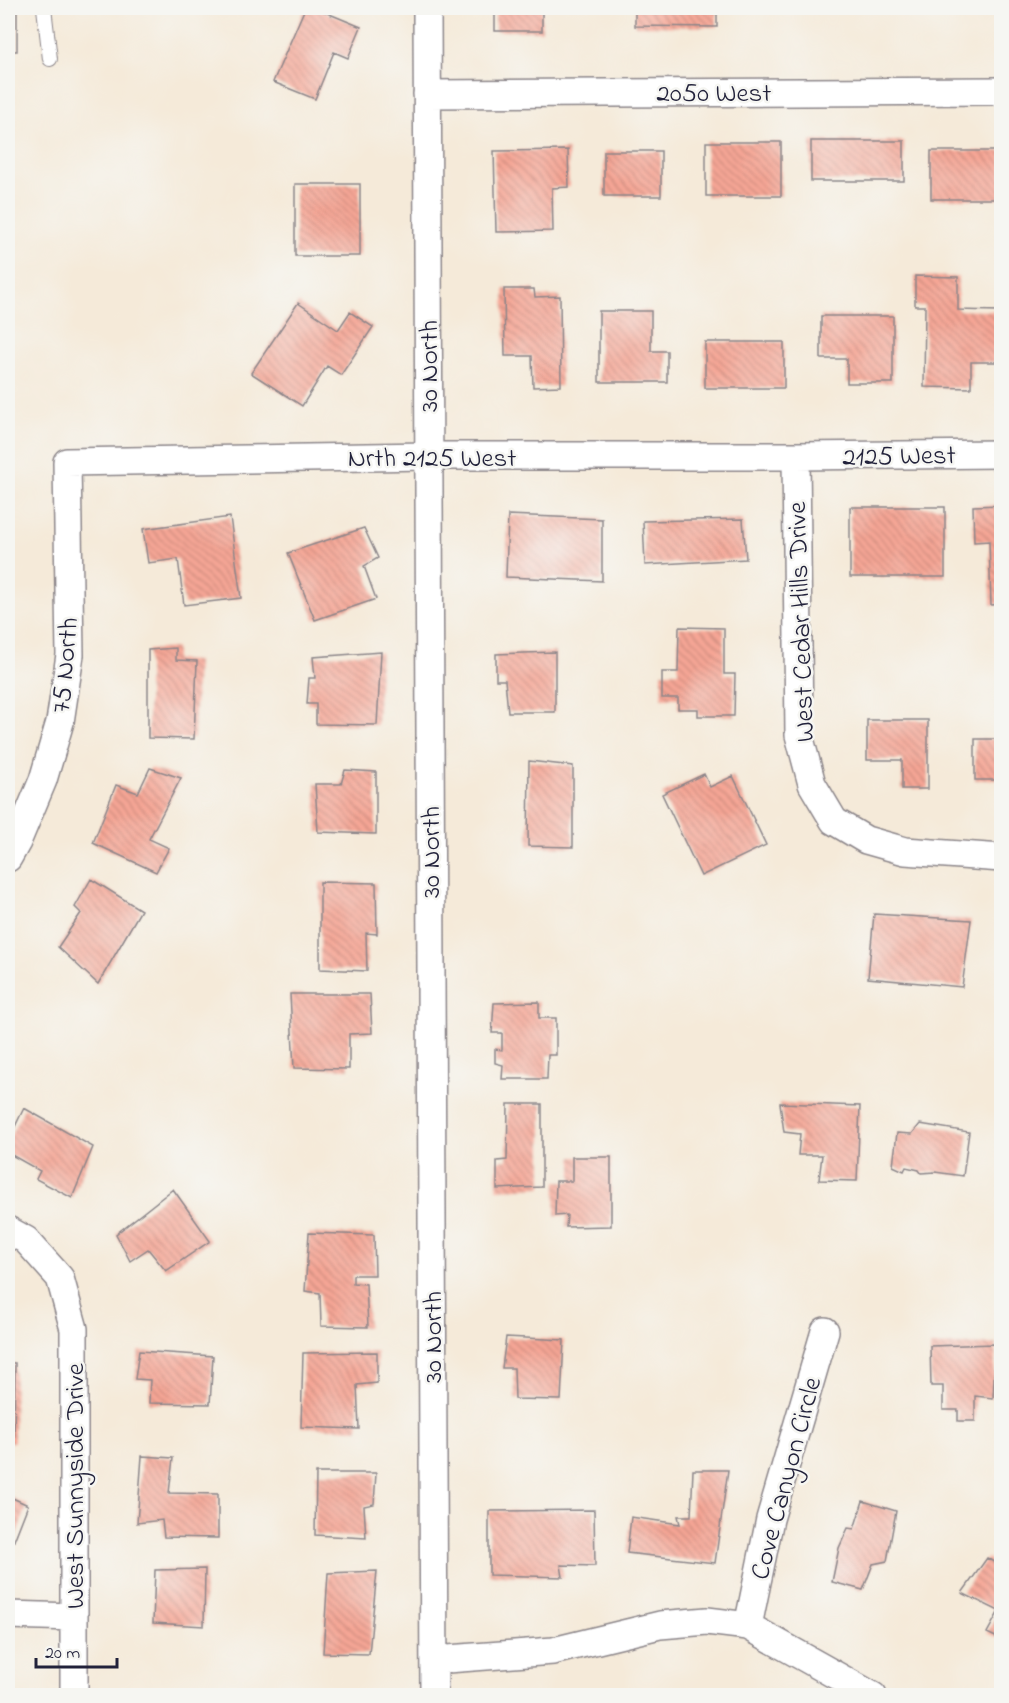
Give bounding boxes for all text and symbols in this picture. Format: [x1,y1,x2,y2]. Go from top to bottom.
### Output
street label: 2050 West [657,75,771,114]
street label: 30 North [411,320,450,412]
street label: 2125 West [842,437,956,478]
street label: Nrth 2125 West [348,440,516,479]
street label: West Cedar Hills Drive [779,500,826,743]
street label: 75 North [43,616,90,715]
street label: 30 North [413,806,452,898]
street label: 30 North [415,1291,454,1383]
street label: West Sunnyside Drive [57,1362,96,1609]
street label: Cove Canyon Circle [742,1372,833,1584]
scale bar [36,1631,117,1669]
text: 20 m [45,1641,80,1667]

